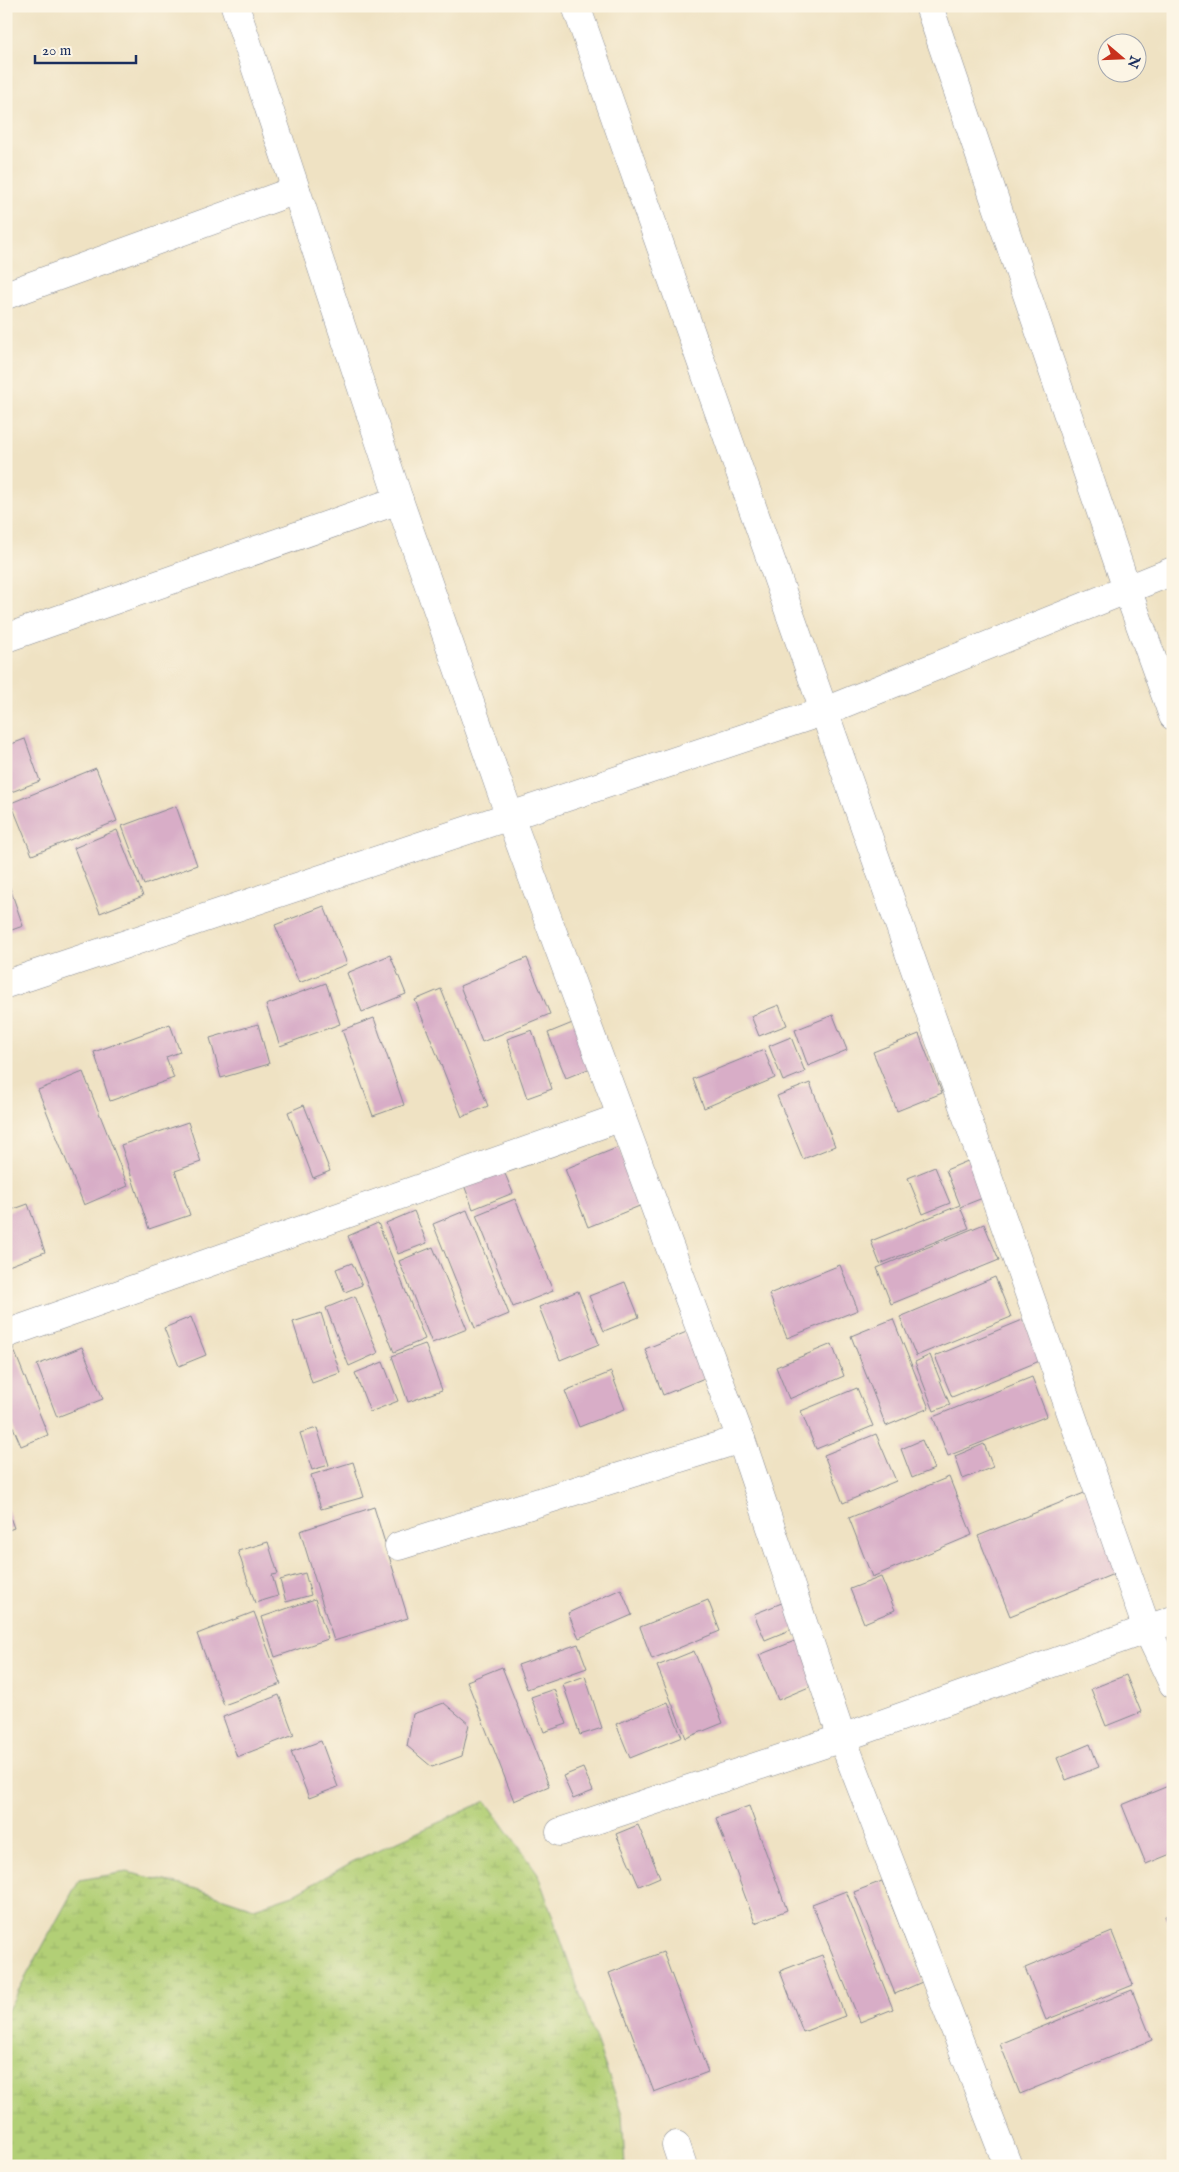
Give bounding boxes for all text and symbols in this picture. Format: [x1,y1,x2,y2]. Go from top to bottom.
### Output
scale bar [35,32,136,64]
north arrow [1096,32,1146,82]
text: 20 m [42,41,72,60]
text: N [1123,52,1144,71]

